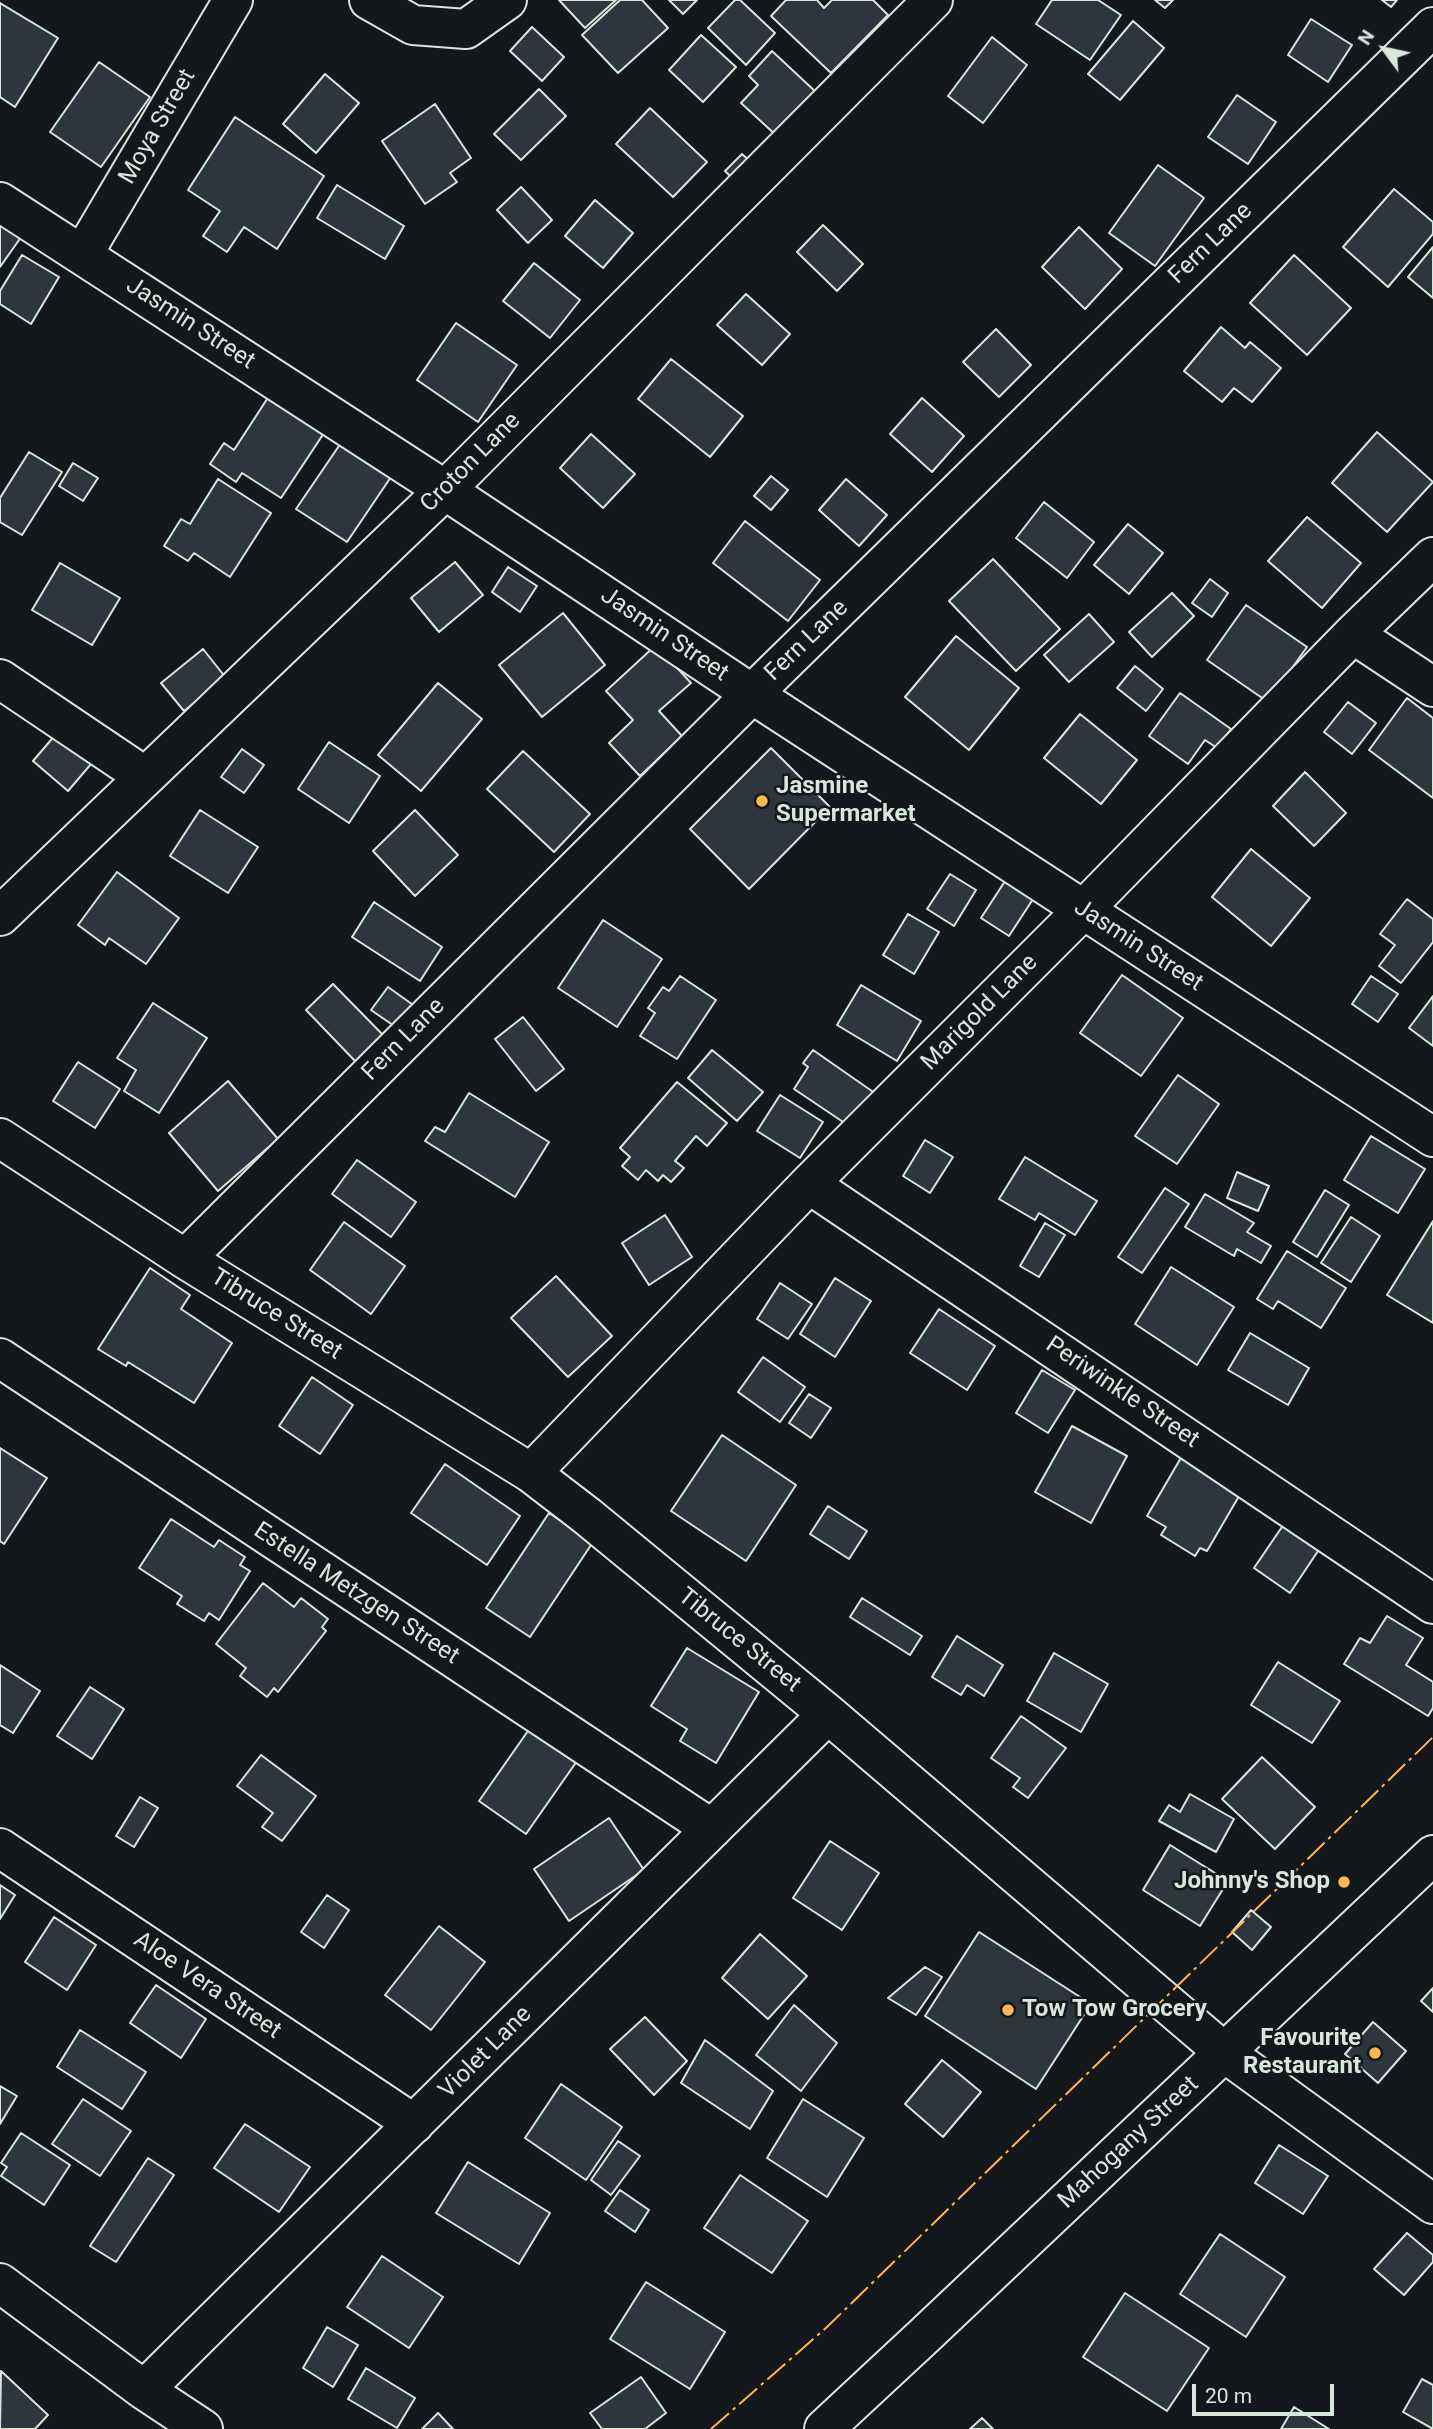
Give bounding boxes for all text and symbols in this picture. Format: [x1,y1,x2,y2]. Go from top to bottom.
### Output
north arrow [1349,14,1419,84]
text: N [1353,25,1379,49]
street label: Moya Street [114,64,202,190]
street label: Fern Lane [1163,197,1259,291]
street label: Jasmin Street [120,272,260,376]
street label: Croton Lane [415,407,527,519]
street label: Jasmin Street [595,582,733,688]
street label: Fern Lane [759,594,855,688]
place label: Jasmine Supermarket [776,773,916,829]
marker: Jasmine Supermarket [754,793,770,809]
street label: Jasmin Street [1068,894,1208,998]
street label: Marigold Lane [916,949,1044,1077]
street label: Fern Lane [357,993,451,1087]
street label: Tibruce Street [205,1263,347,1367]
street label: Periwinkle Street [1040,1331,1204,1455]
street label: Estella Metzgen Street [248,1517,464,1671]
street label: Tibruce Street [672,1583,806,1699]
place label: Johnny's Shop [1174,1868,1330,1896]
marker: Johnny's Shop [1336,1874,1352,1890]
street label: Aloe Vera Street [128,1926,286,2046]
place label: Tow Tow Grocery [1022,1996,1207,2024]
street label: Violet Lane [434,2001,538,2105]
marker: Tow Tow Grocery [1000,2002,1016,2018]
place label: Favourite Restaurant [1243,2025,1361,2081]
marker: Favourite Restaurant [1367,2045,1383,2061]
street label: Mahogany Street [1053,2071,1205,2215]
scale bar [1195,2370,1337,2414]
text: 20 m [1205,2384,1252,2408]

